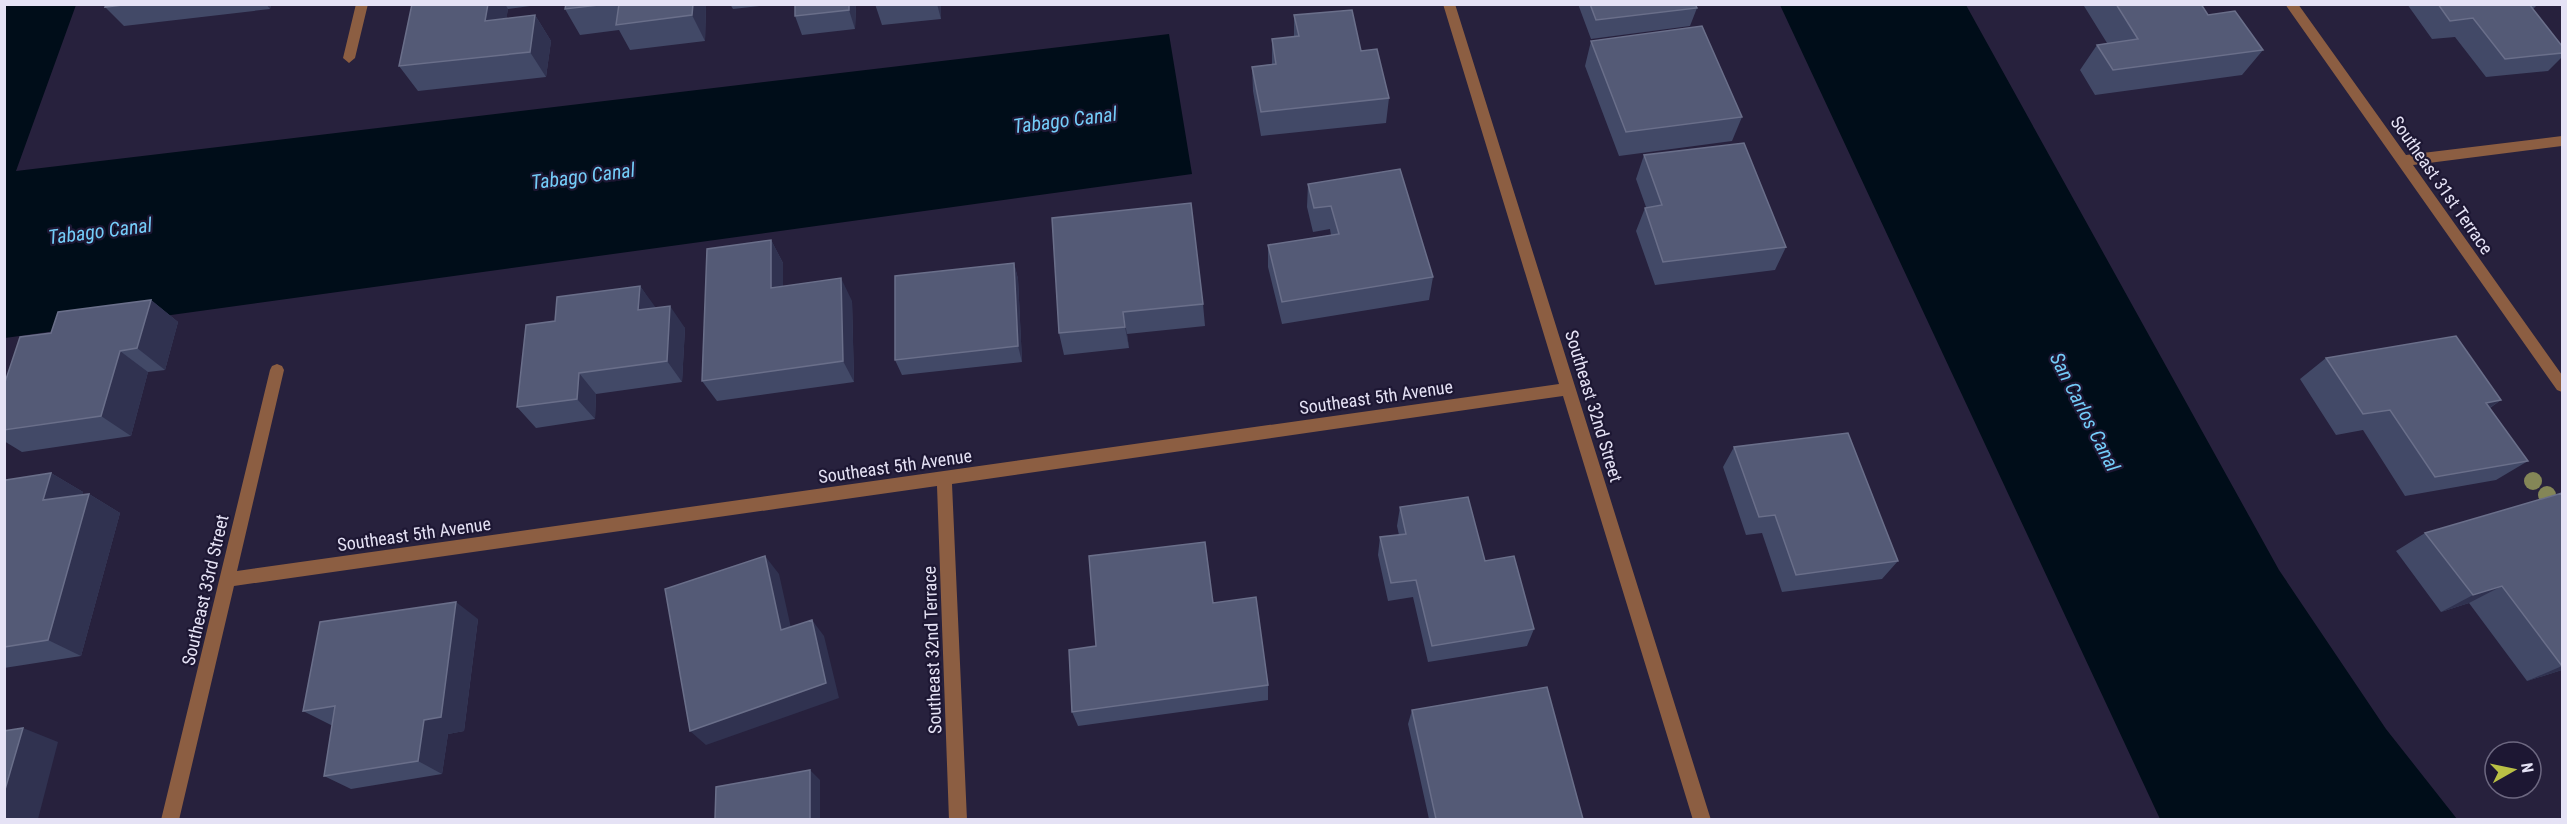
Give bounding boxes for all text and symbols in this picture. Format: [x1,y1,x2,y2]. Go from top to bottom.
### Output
water label: Tabago Canal [1012,102,1119,138]
street label: Southeast 31st Terrace [2386,112,2498,258]
water label: Tabago Canal [530,158,637,194]
water label: Tabago Canal [47,213,154,249]
street label: Southeast 32nd Street [1561,328,1627,484]
water label: San Carlos Canal [2045,348,2126,476]
street label: Southeast 5th Avenue [1298,376,1454,418]
street label: Southeast 5th Avenue [817,445,973,487]
street label: Southeast 33rd Street [177,513,233,667]
street label: Southeast 5th Avenue [336,513,492,555]
street label: Southeast 32nd Terrace [919,566,945,734]
north arrow [2483,740,2543,800]
text: N [2517,761,2537,774]

